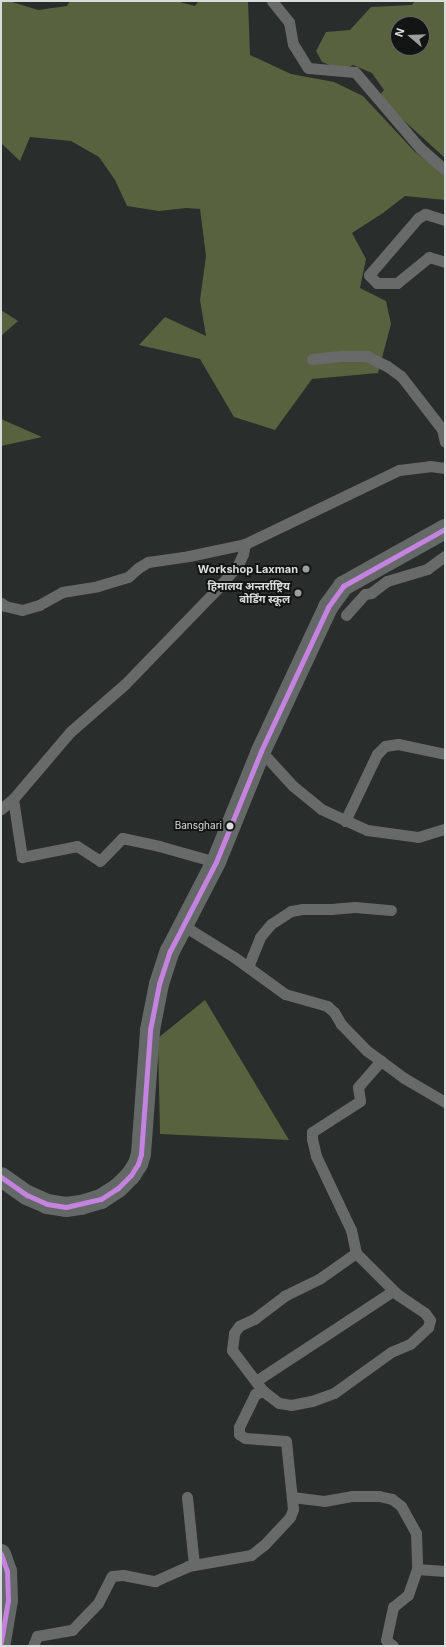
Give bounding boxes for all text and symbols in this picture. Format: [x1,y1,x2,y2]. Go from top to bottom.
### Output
north arrow [390,16,430,56]
text: N [392,26,408,39]
place label: Workshop Laxman [198,562,298,576]
marker: Workshop Laxman [301,564,311,574]
place label: हिमालय अन्तर्राष्ट्रिय बोर्डिंग स्कूल [208,580,290,606]
marker: हिमालय अन्तर्राष्ट्रिय बोर्डिंग स्कूल [293,588,303,598]
place label: Bansghari [175,820,222,832]
marker: Bansghari [225,821,235,831]

